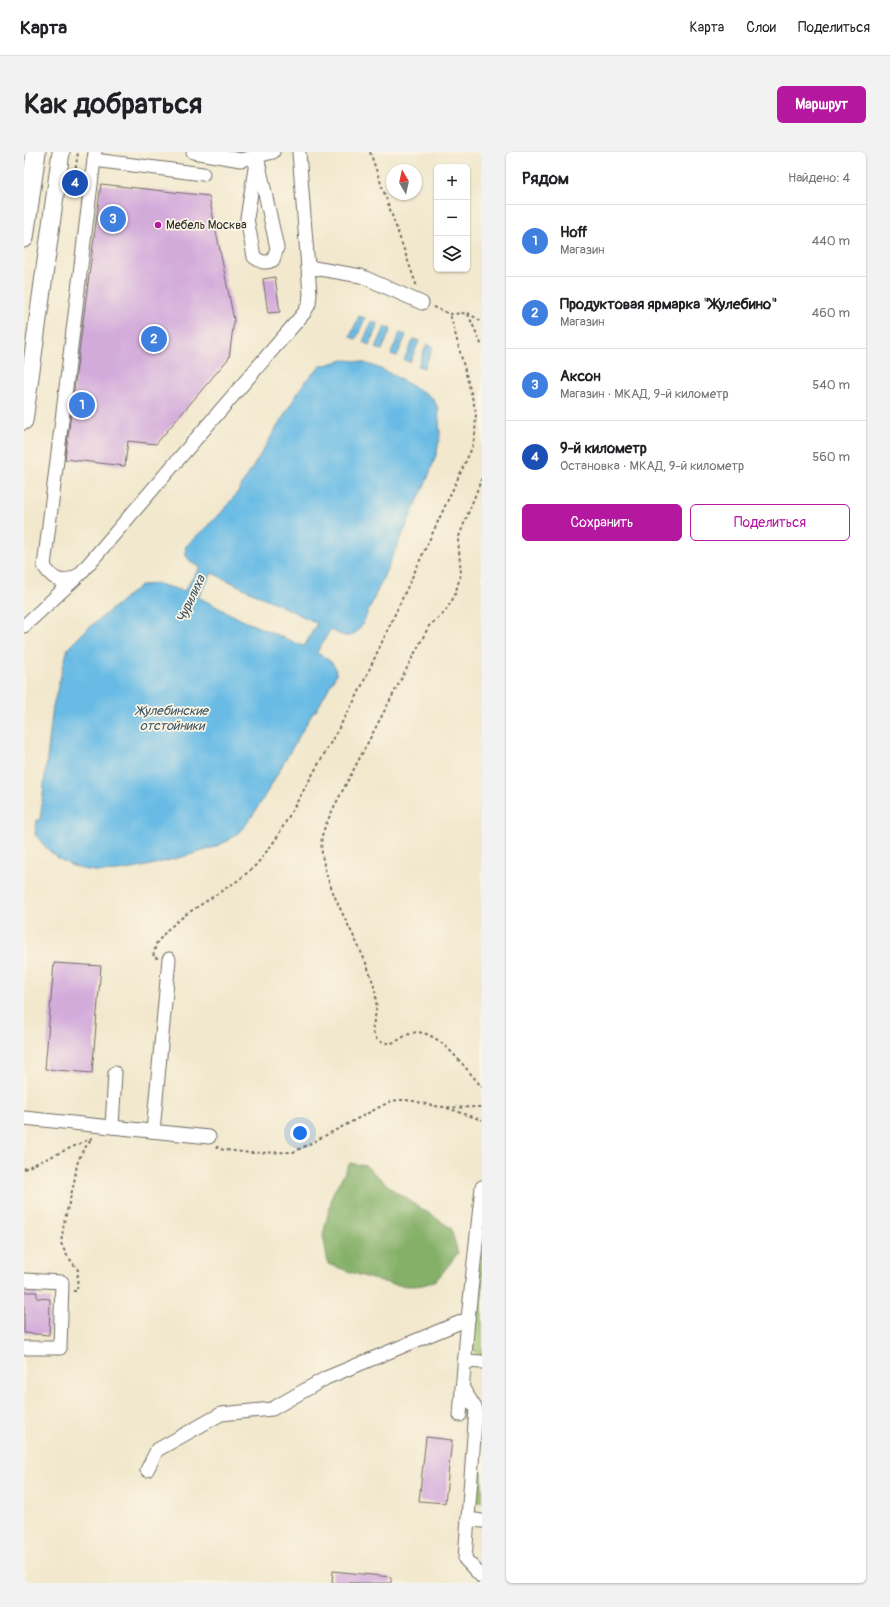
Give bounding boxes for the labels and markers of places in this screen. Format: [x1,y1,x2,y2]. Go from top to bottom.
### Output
pin: 4 [62,168,88,198]
pin: 3 [100,204,126,234]
place label: Мебель Москва [166,218,247,233]
marker: Мебель Москва [153,220,163,230]
pin: 2 [141,324,167,354]
pin: 1 [69,390,95,420]

